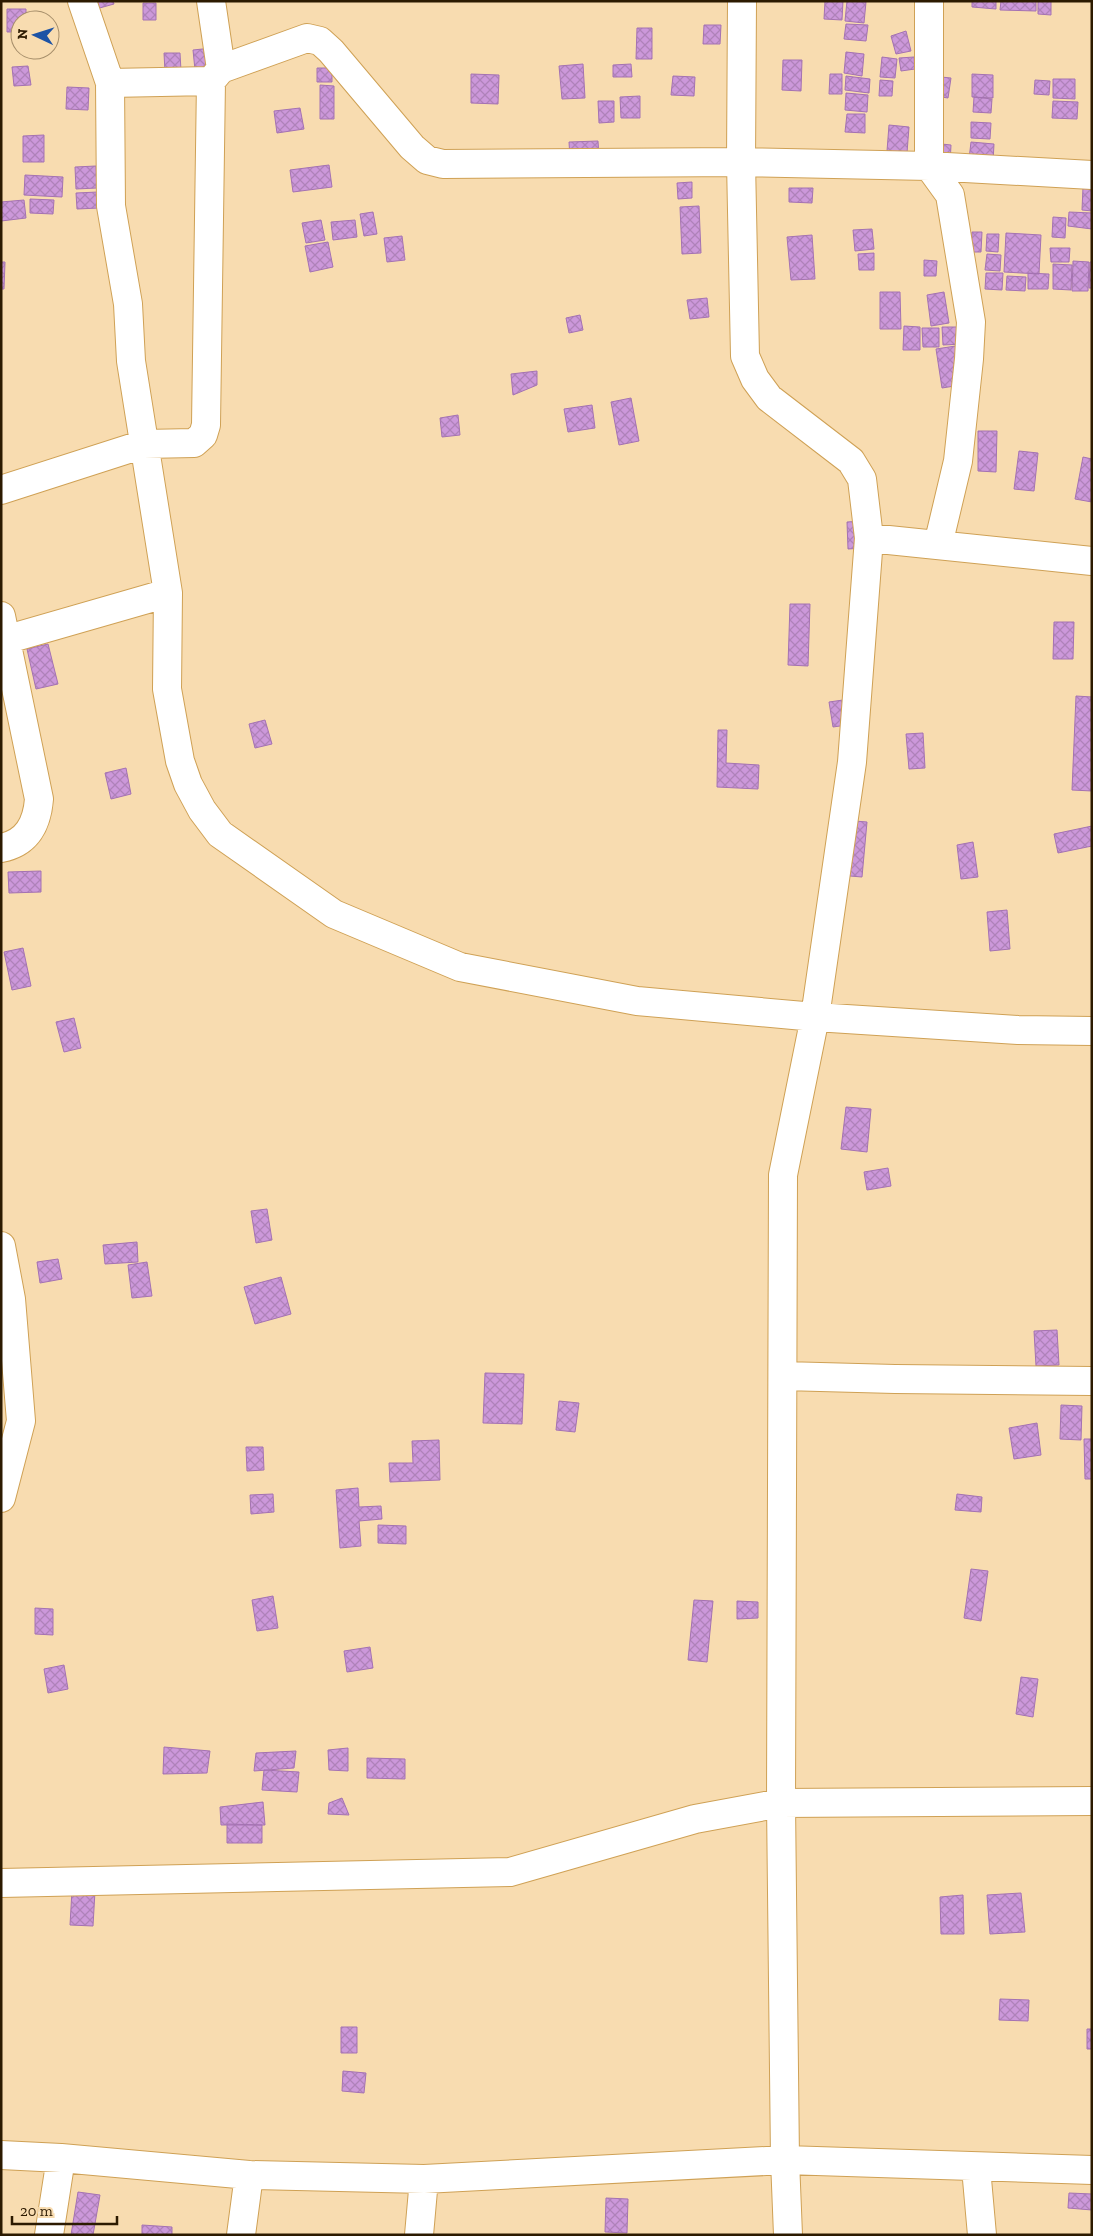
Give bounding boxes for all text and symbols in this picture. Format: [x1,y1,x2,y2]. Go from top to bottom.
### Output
north arrow [10,10,60,60]
text: N [14,28,31,40]
scale bar [12,2194,118,2226]
text: 20 m [20,2202,53,2220]

